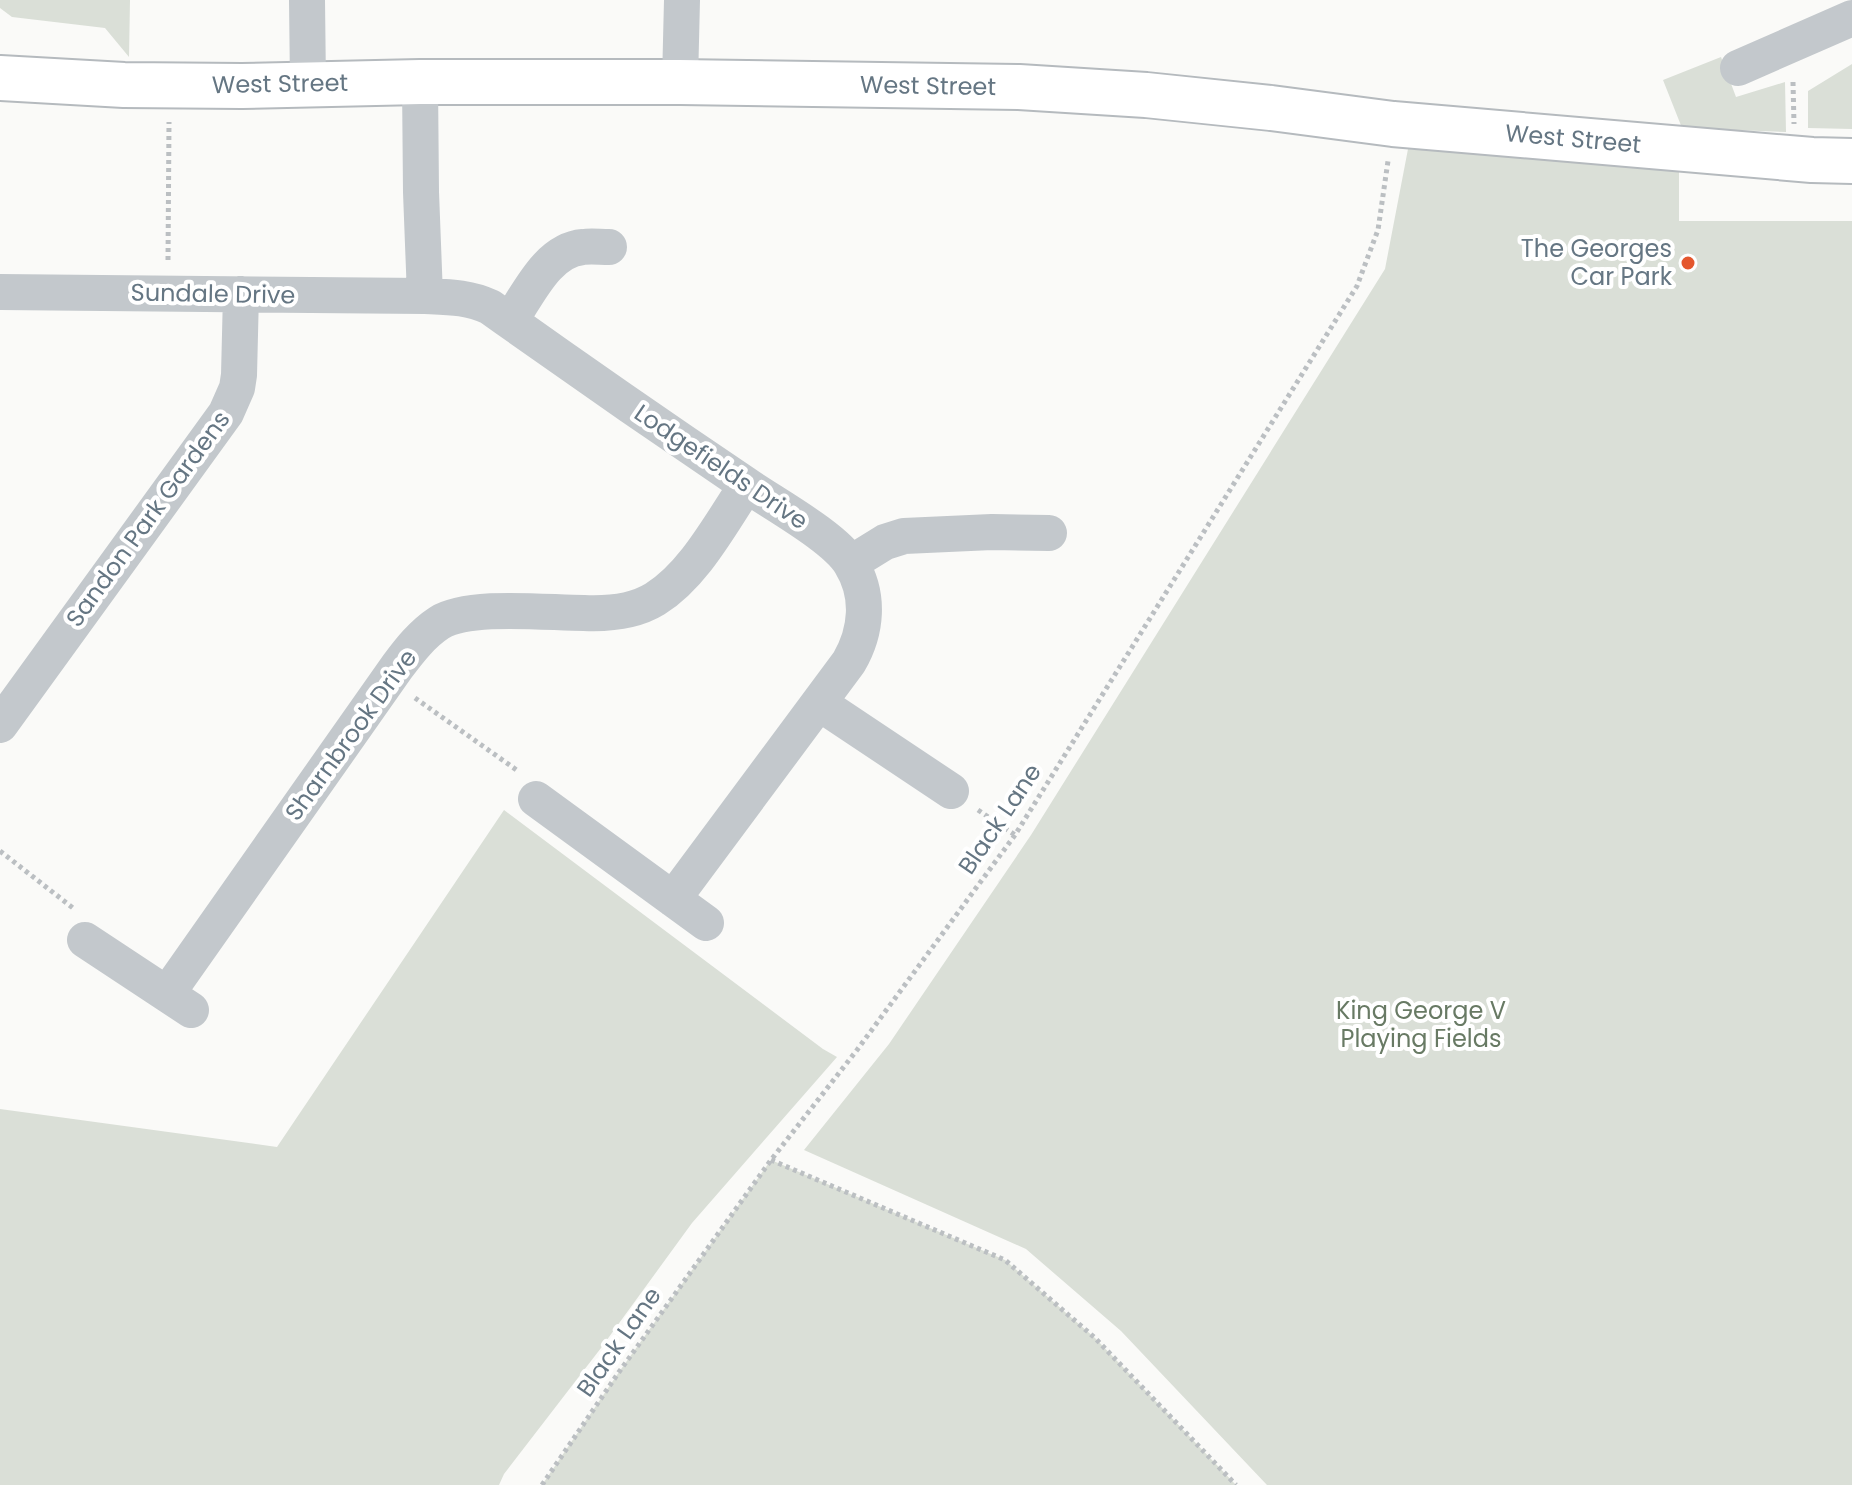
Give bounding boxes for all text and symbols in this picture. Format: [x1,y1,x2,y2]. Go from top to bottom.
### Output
street label: West Street [212,66,348,101]
street label: West Street [860,68,996,103]
street label: West Street [1504,116,1642,161]
place label: The Georges Car Park [1521,232,1673,293]
marker: The Georges Car Park [1679,254,1697,272]
street label: Sundale Drive [130,276,296,311]
street label: Lodgefields Drive [628,396,815,537]
street label: Sandon Park Gardens [58,404,237,633]
street label: Sharnbrook Drive [277,642,424,827]
street label: Black Lane [950,757,1049,881]
park label: King George V Playing Fields [1336,994,1506,1055]
street label: Black Lane [569,1280,669,1403]

